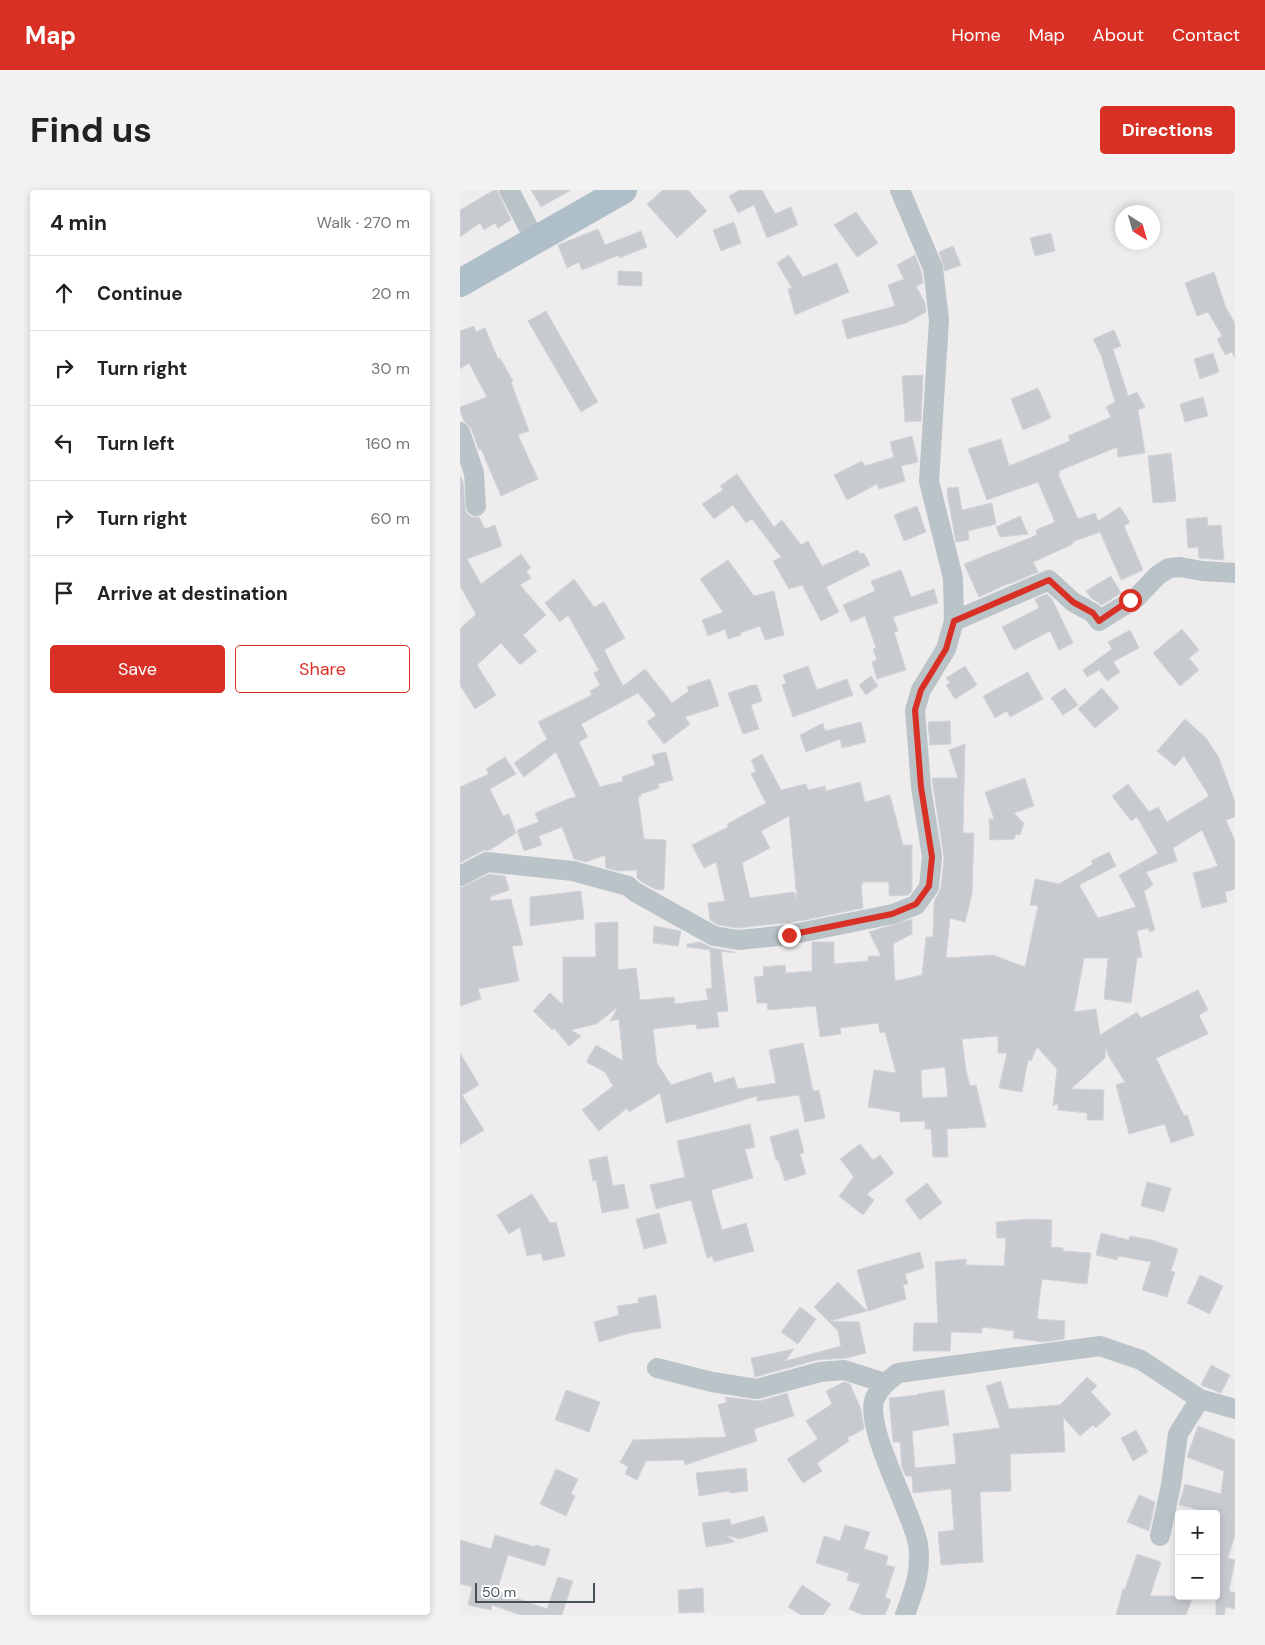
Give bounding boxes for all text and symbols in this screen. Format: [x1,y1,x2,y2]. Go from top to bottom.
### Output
text: Map [25,20,76,51]
text: Home [951,23,1001,47]
text: Map [1029,23,1065,47]
text: About [1093,23,1144,47]
text: Contact [1172,23,1240,47]
button: Directions [1100,106,1235,154]
text: Find us [30,107,152,153]
north arrow [1115,205,1160,250]
text: 4 min [50,209,107,237]
text: Walk · 270 m [317,212,410,233]
icon: ahead [50,279,78,307]
text: Continue [97,281,183,306]
text: 20 m [371,283,410,304]
icon: right [50,354,78,382]
text: Turn right [97,356,187,381]
text: 30 m [371,358,410,379]
icon: left [50,429,78,457]
text: Turn left [97,431,175,456]
text: 160 m [366,433,410,454]
icon: right [50,504,78,532]
text: Turn right [97,506,187,531]
text: 60 m [370,508,410,529]
icon: arrive [50,579,78,607]
text: Arrive at destination [97,581,288,606]
route start [1119,589,1142,612]
button: Save [50,645,225,693]
button: Share [235,645,410,693]
route end [778,924,801,947]
map controls [1175,1510,1220,1600]
button: + [1175,1510,1220,1555]
button: − [1175,1555,1220,1600]
scale bar [475,1580,595,1603]
text: 50 m [482,1583,516,1601]

